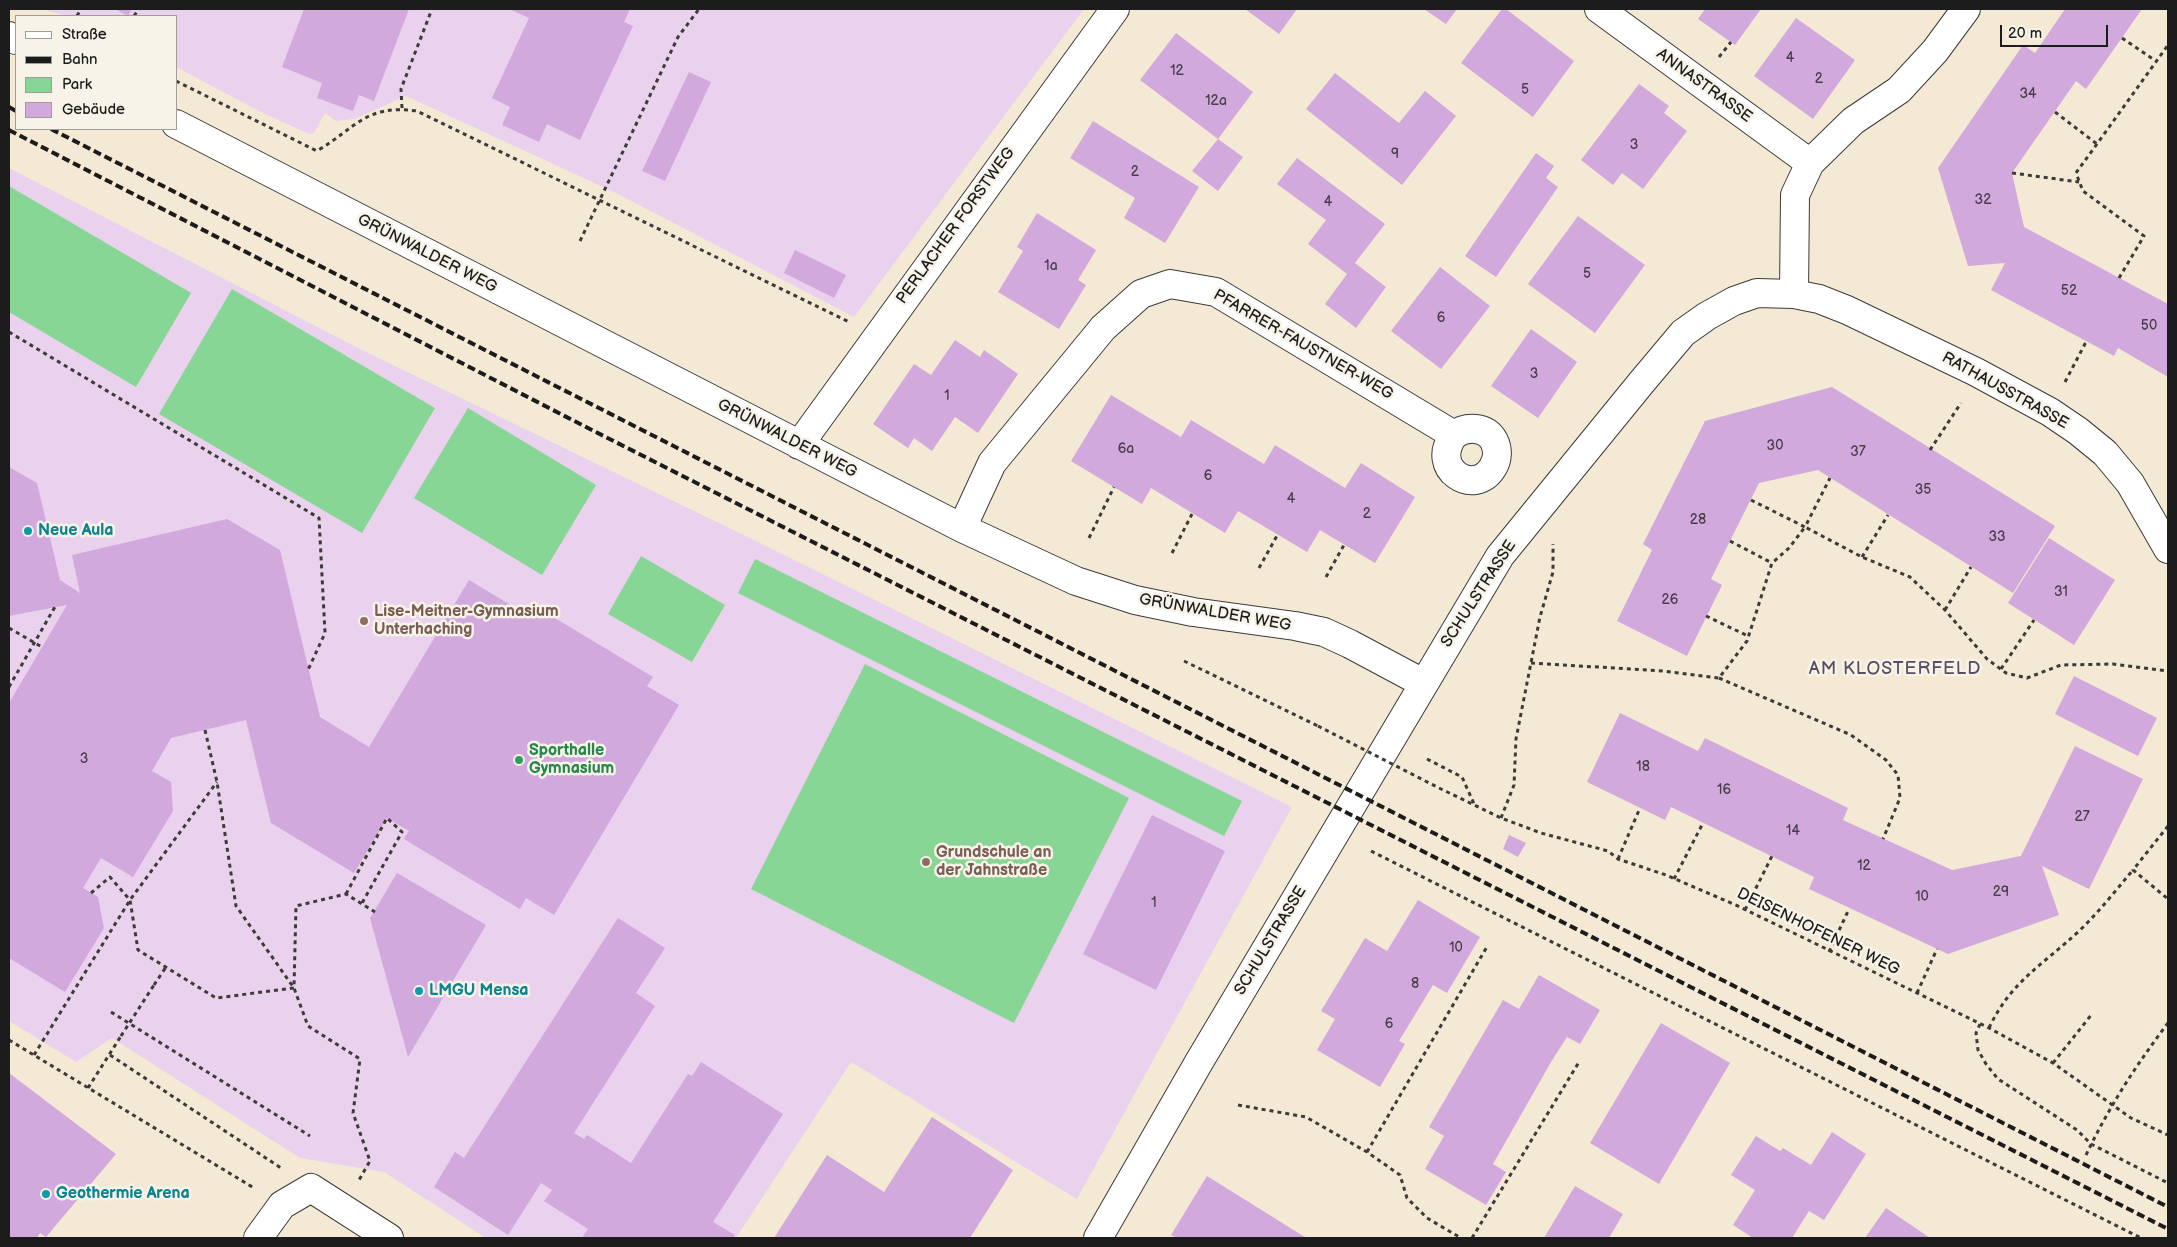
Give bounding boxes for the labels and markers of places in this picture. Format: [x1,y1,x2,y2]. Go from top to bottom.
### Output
place label: Neue Aula [38,521,113,541]
marker: Neue Aula [22,525,34,537]
place label: Lise-Meitner-Gymnasium Unterhaching [374,602,559,640]
marker: Lise-Meitner-Gymnasium Unterhaching [358,615,370,627]
place label: Sporthalle Gymnasium [529,741,614,779]
marker: Sporthalle Gymnasium [513,754,525,766]
place label: Grundschule an der Jahnstraße [936,843,1051,881]
marker: Grundschule an der Jahnstraße [920,856,932,868]
place label: LMGU Mensa [429,981,528,1001]
marker: LMGU Mensa [413,985,425,997]
place label: Geothermie Arena [56,1184,190,1204]
marker: Geothermie Arena [40,1188,52,1200]

